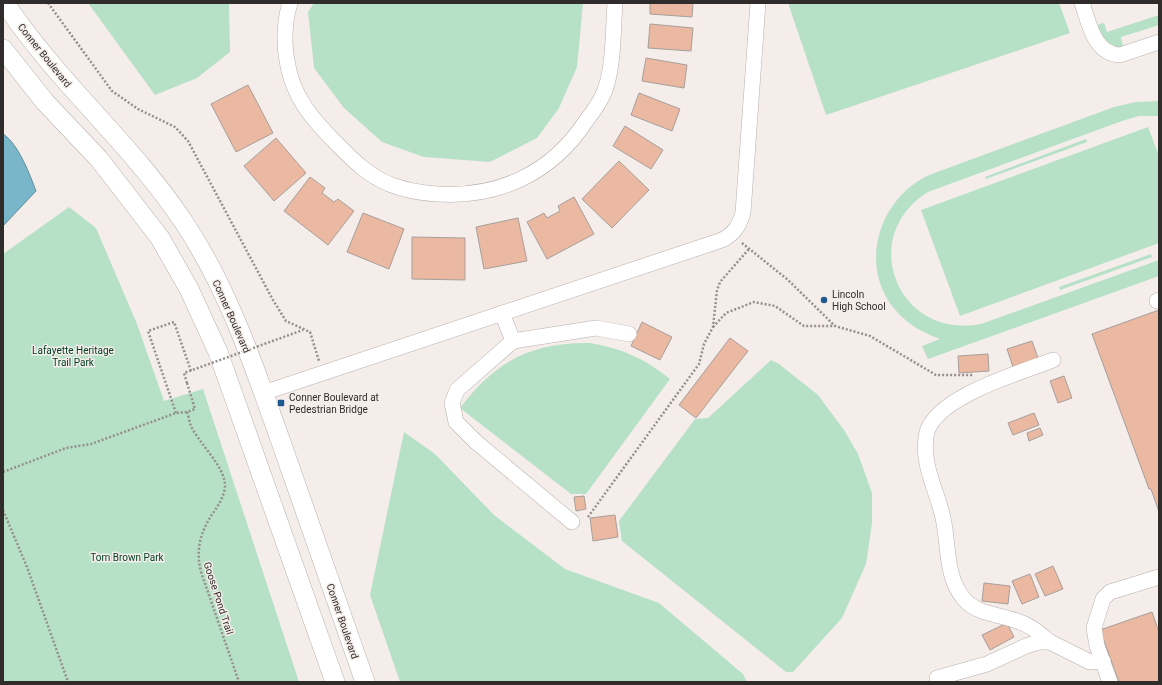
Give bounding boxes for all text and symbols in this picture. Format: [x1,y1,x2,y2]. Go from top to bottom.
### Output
street label: Conner Boulevard [16,21,74,89]
street label: Conner Boulevard [211,278,253,354]
place label: Lincoln High School [832,289,886,312]
marker: Lincoln High School [819,295,829,305]
park label: Lafayette Heritage Trail Park [32,345,114,368]
place label: Conner Boulevard at Pedestrian Bridge [289,392,379,415]
marker: Conner Boulevard at Pedestrian Bridge [276,398,286,408]
park label: Tom Brown Park [90,552,165,563]
street label: Goose Pond Trail [202,560,235,636]
street label: Conner Boulevard [325,582,361,660]

